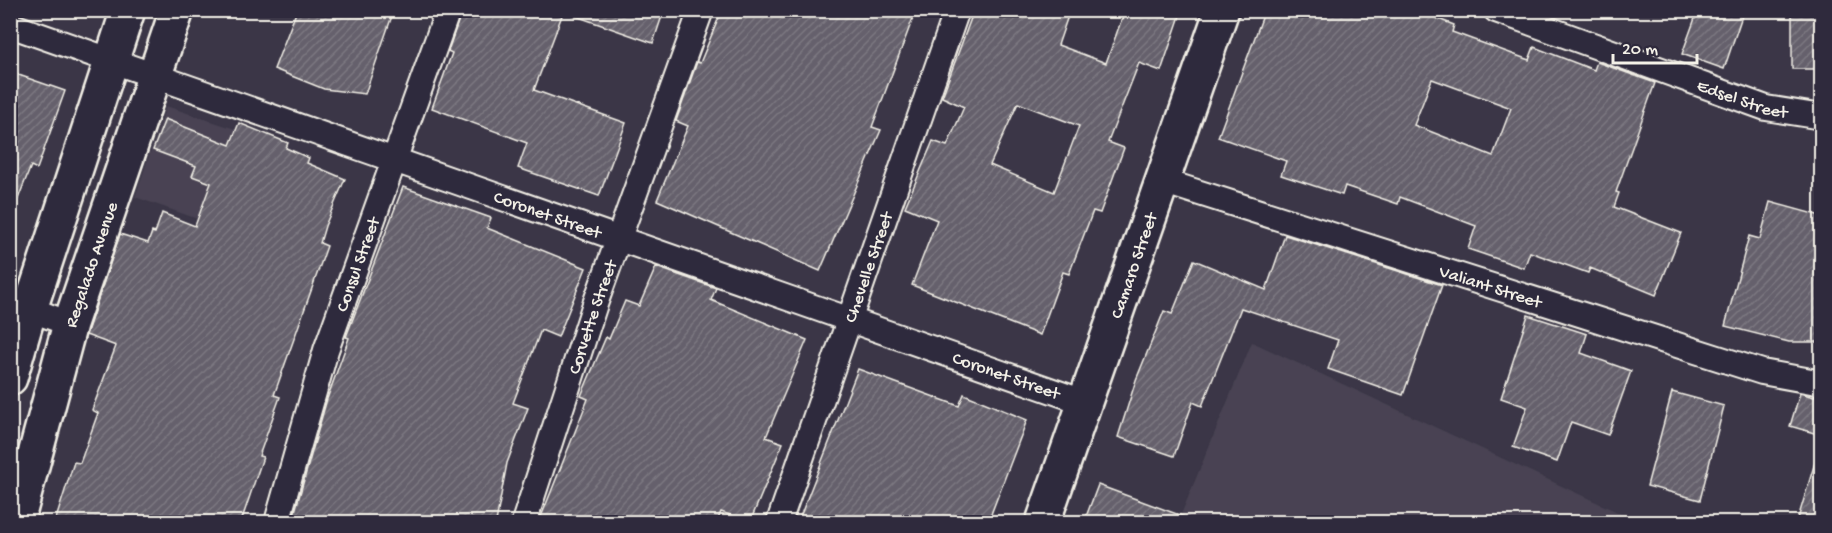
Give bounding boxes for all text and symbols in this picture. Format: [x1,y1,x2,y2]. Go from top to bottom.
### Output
scale bar [1613,27,1697,65]
text: 20 m [1622,40,1658,61]
street label: Edsel Street [1694,76,1790,125]
street label: Coronet Street [491,188,605,245]
street label: Regalado Avenue [62,199,124,331]
street label: Chevelle Street [841,208,899,326]
street label: Camaro Street [1107,209,1164,322]
street label: Consul Street [333,213,386,315]
street label: Corvette Street [565,256,624,377]
street label: Valiant Street [1435,262,1545,315]
street label: Coronet Street [949,349,1064,406]

